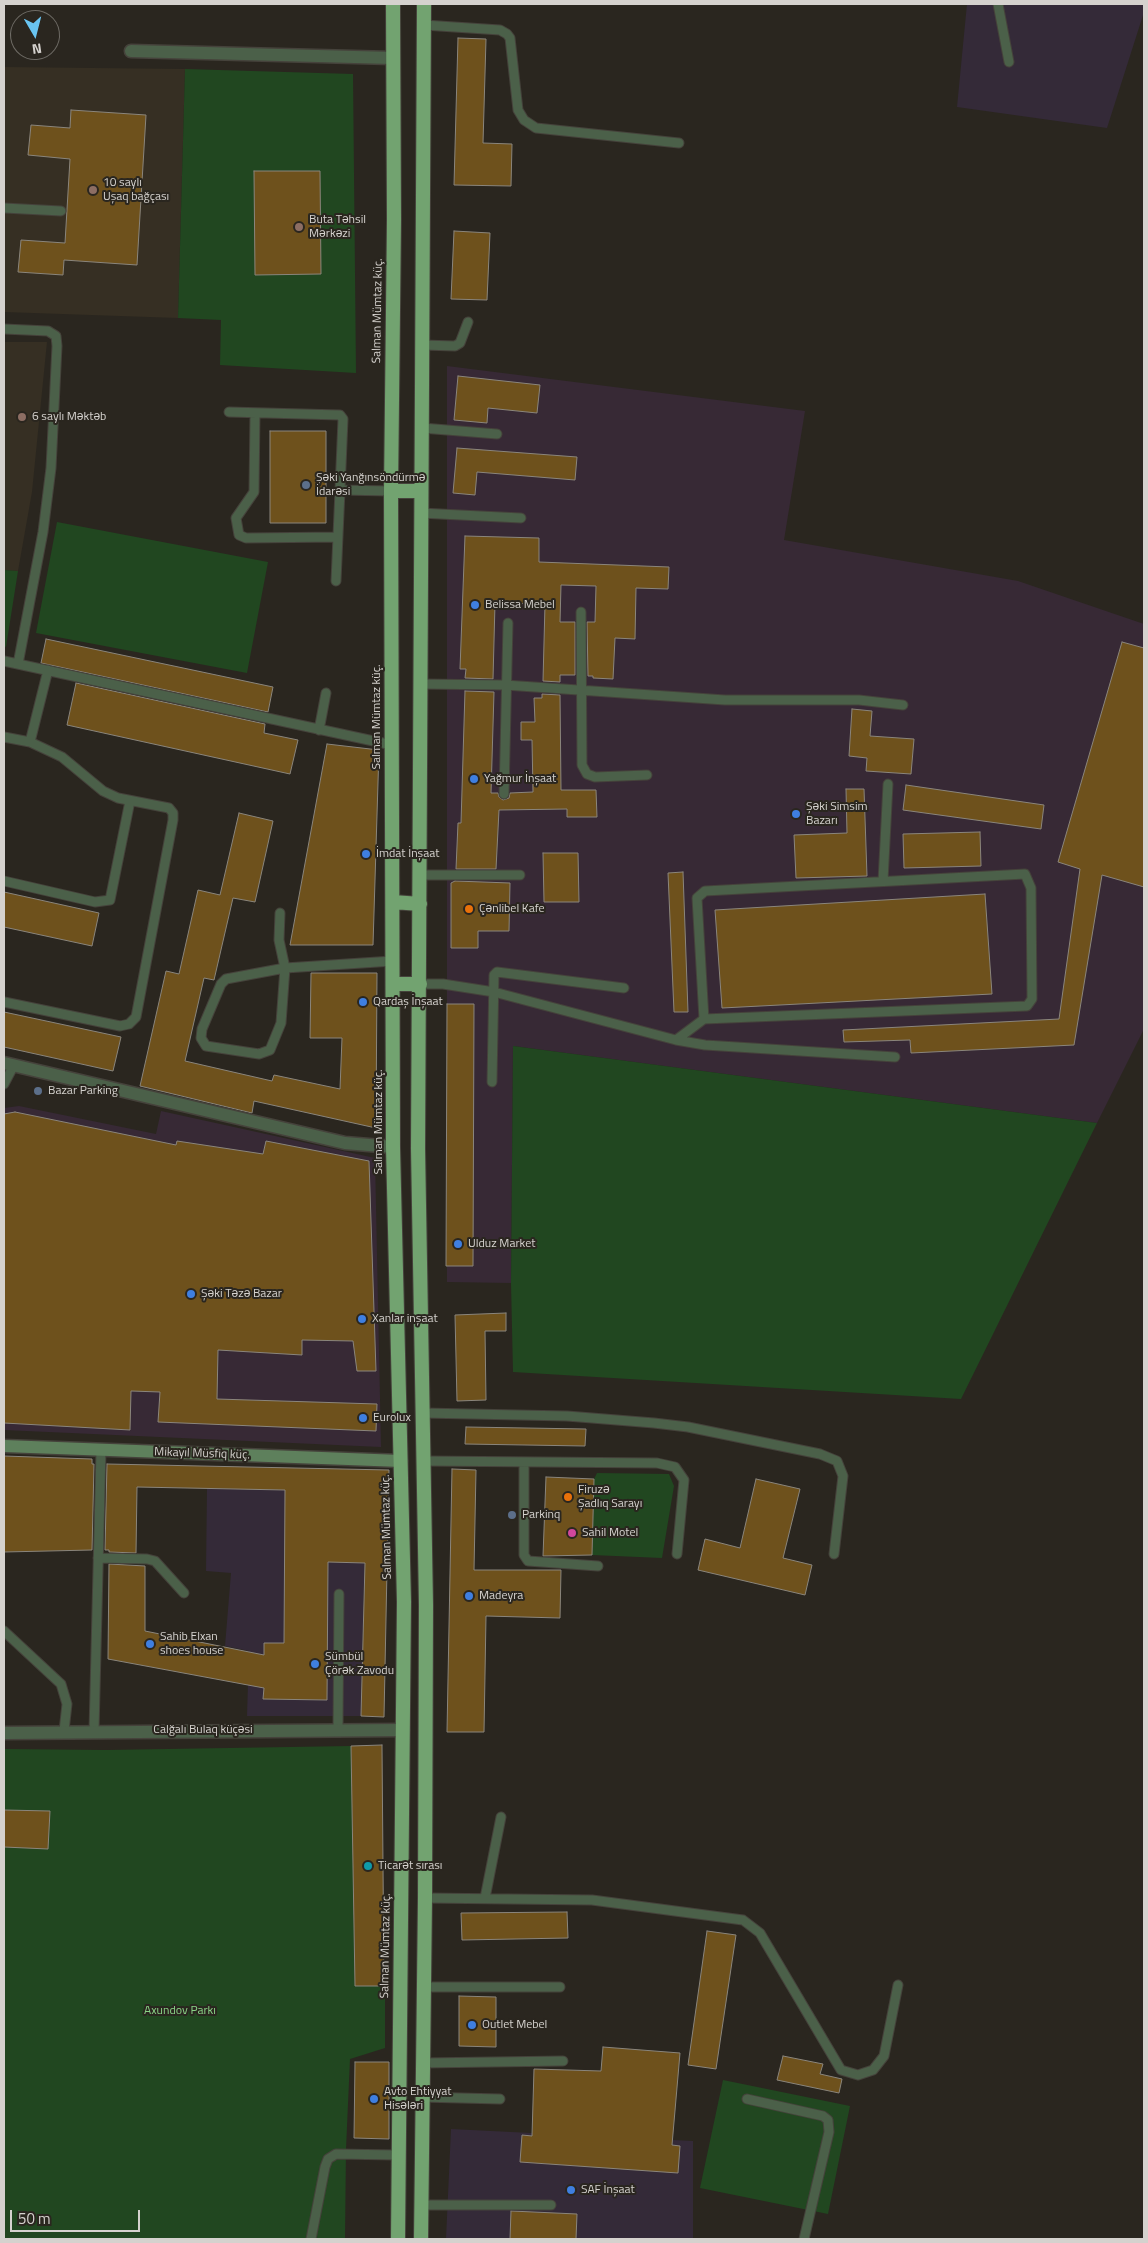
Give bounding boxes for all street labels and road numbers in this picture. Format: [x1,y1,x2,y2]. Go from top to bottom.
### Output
street label: Salman Mümtaz küç. [370,258,386,364]
street label: Salman Mümtaz küç. [370,664,384,770]
street label: Salman Mümtaz küç. [372,1069,386,1175]
street label: Mikayıl Müsfiq küç. [154,1445,250,1463]
street label: Salman Mümtaz küç. [379,1474,395,1580]
street label: Calğalı Bulaq küçəsi [153,1723,253,1737]
street label: Salman Mümtaz küç. [378,1893,394,1999]

